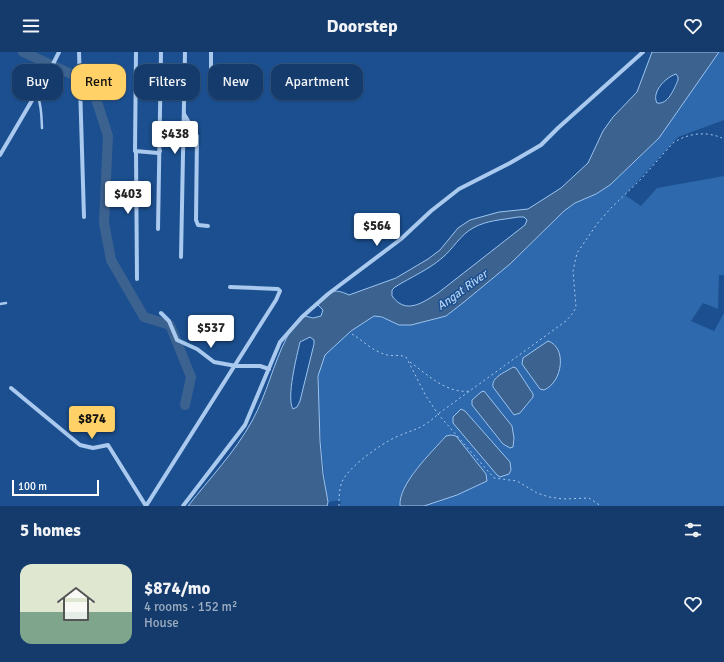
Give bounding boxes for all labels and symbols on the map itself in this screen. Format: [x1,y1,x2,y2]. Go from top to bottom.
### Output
pin: $438 [151,121,199,155]
pin: $403 [104,181,152,215]
pin: $564 [353,213,401,247]
water label: Angat River [434,266,492,314]
pin: $537 [187,315,235,349]
pin: $874 [68,406,116,440]
scale bar [12,478,99,497]

